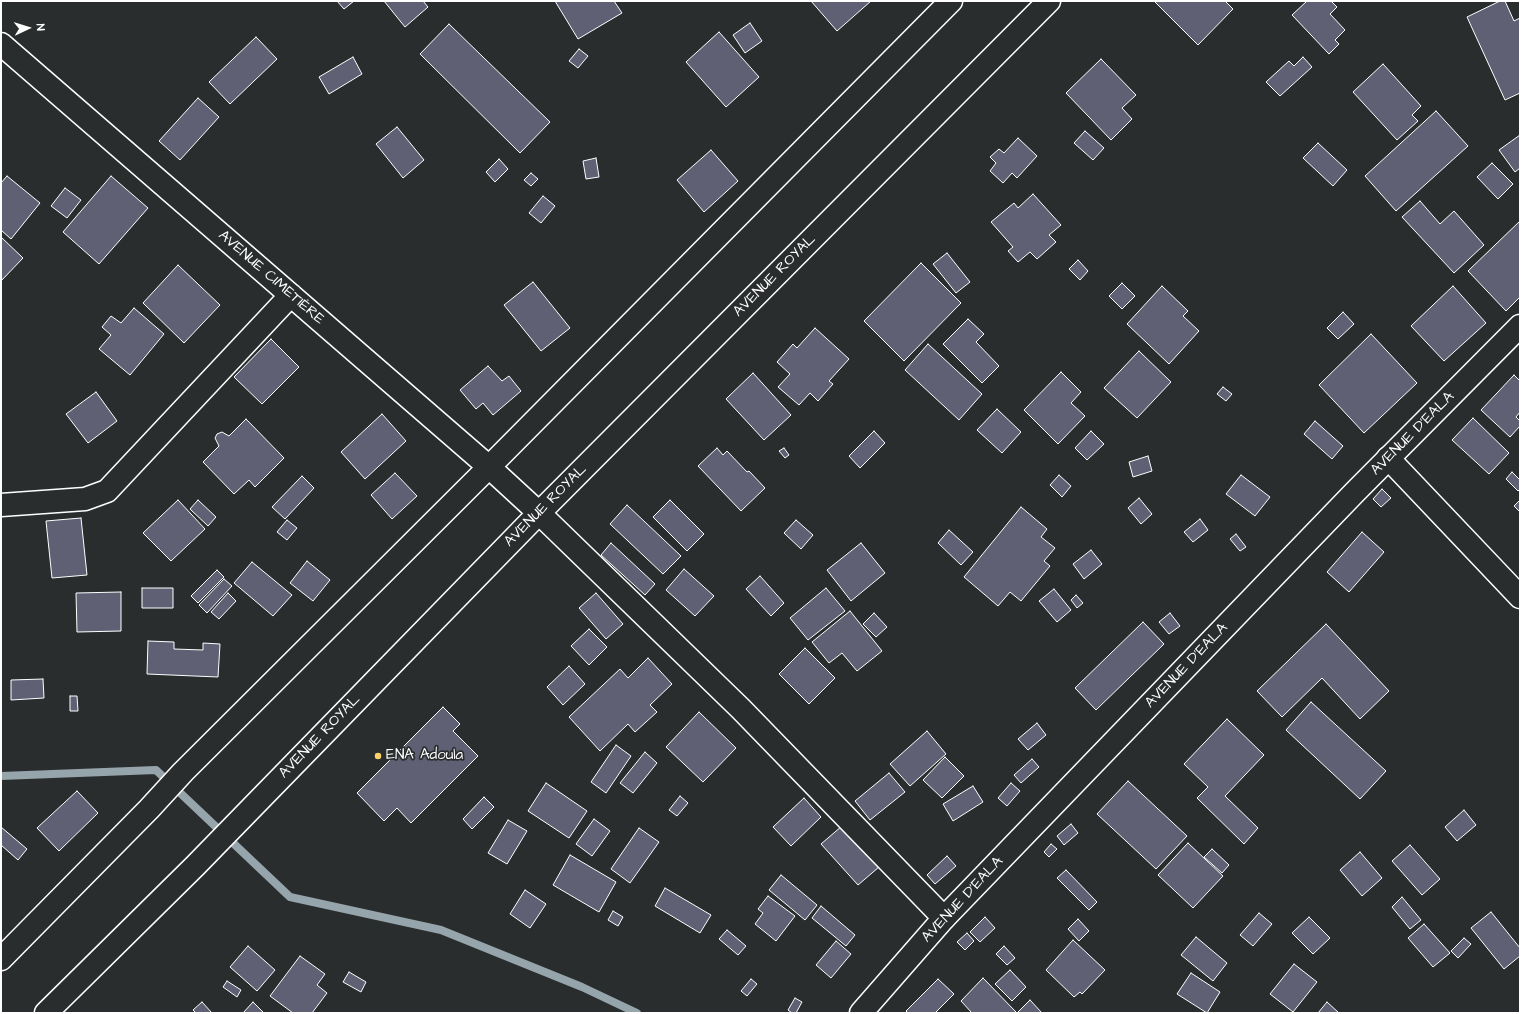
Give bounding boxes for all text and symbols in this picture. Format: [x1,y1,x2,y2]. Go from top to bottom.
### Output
north arrow [8,8,48,48]
text: N [33,23,48,31]
street label: AVENUE CIMETIÈRE [214,227,328,329]
street label: AVENUE ROYAL [730,231,820,321]
street label: AVENUE D'EALA [1367,388,1459,480]
street label: AVENUE ROYAL [501,461,591,551]
street label: AVENUE D'EALA [1142,620,1232,712]
street label: AVENUE ROYAL [276,691,364,783]
place label: ENA Adoula [386,747,463,765]
marker: ENA Adoula [373,751,383,761]
street label: AVENUE D'EALA [918,853,1008,947]

